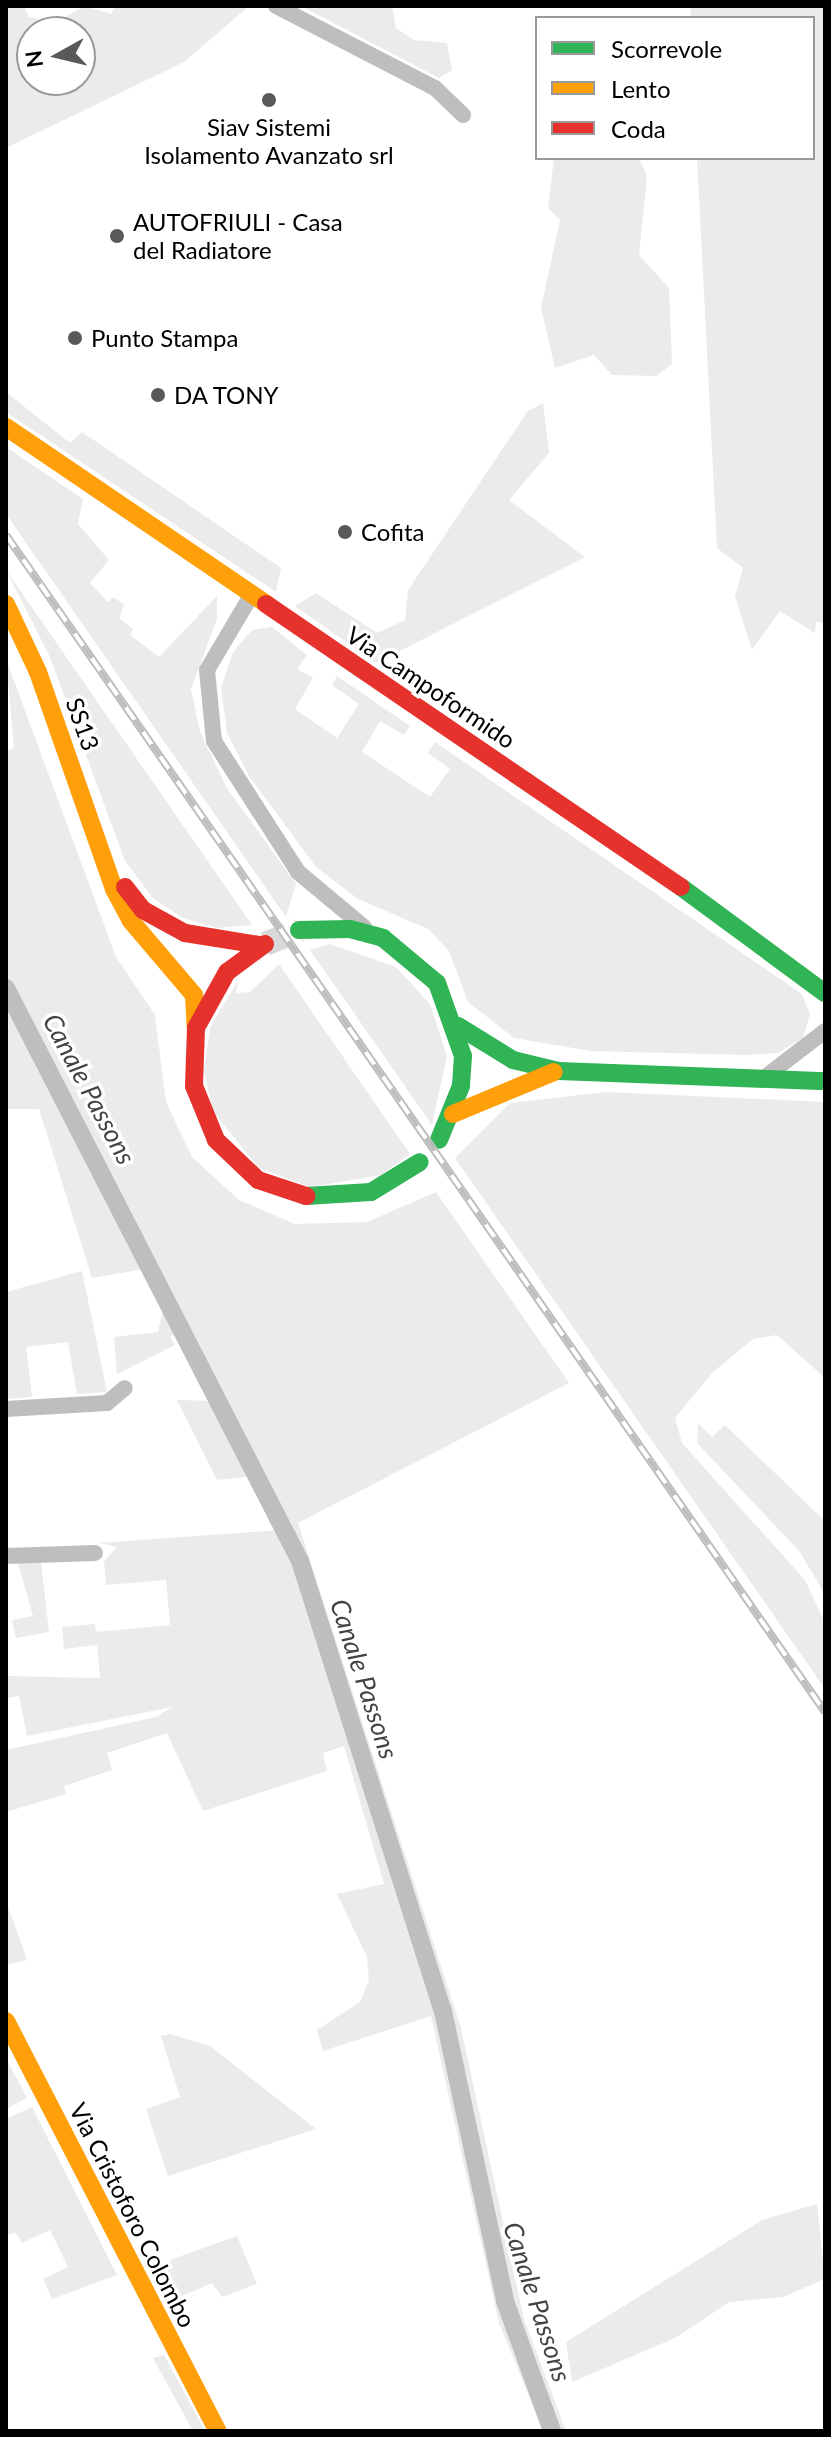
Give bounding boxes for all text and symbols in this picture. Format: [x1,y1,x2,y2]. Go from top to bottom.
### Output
north arrow [16,16,96,96]
legend [535,16,815,160]
text: Scorrevole [611,34,722,63]
text: N [19,49,48,69]
text: Lento [611,74,671,103]
marker: Siav Sistemi Isolamento Avanzato srl [260,91,278,109]
place label: Siav Sistemi Isolamento Avanzato srl [144,113,394,169]
text: Coda [611,114,666,143]
place label: AUTOFRIULI - Casa del Radiatore [133,208,343,264]
marker: AUTOFRIULI - Casa del Radiatore [108,227,126,245]
place label: Punto Stampa [91,324,238,352]
marker: Punto Stampa [66,329,84,347]
place label: DA TONY [174,381,280,409]
marker: DA TONY [149,386,167,404]
place label: Cofita [361,518,424,546]
marker: Cofita [336,523,354,541]
street label: Via Campoformido [341,620,521,754]
street label: SS13 [60,694,106,754]
water label: Canale Passons [36,1008,142,1170]
water label: Canale Passons [323,1595,405,1763]
street label: Via Cristoforo Colombo [64,2098,202,2332]
water label: Canale Passons [496,2218,578,2386]

